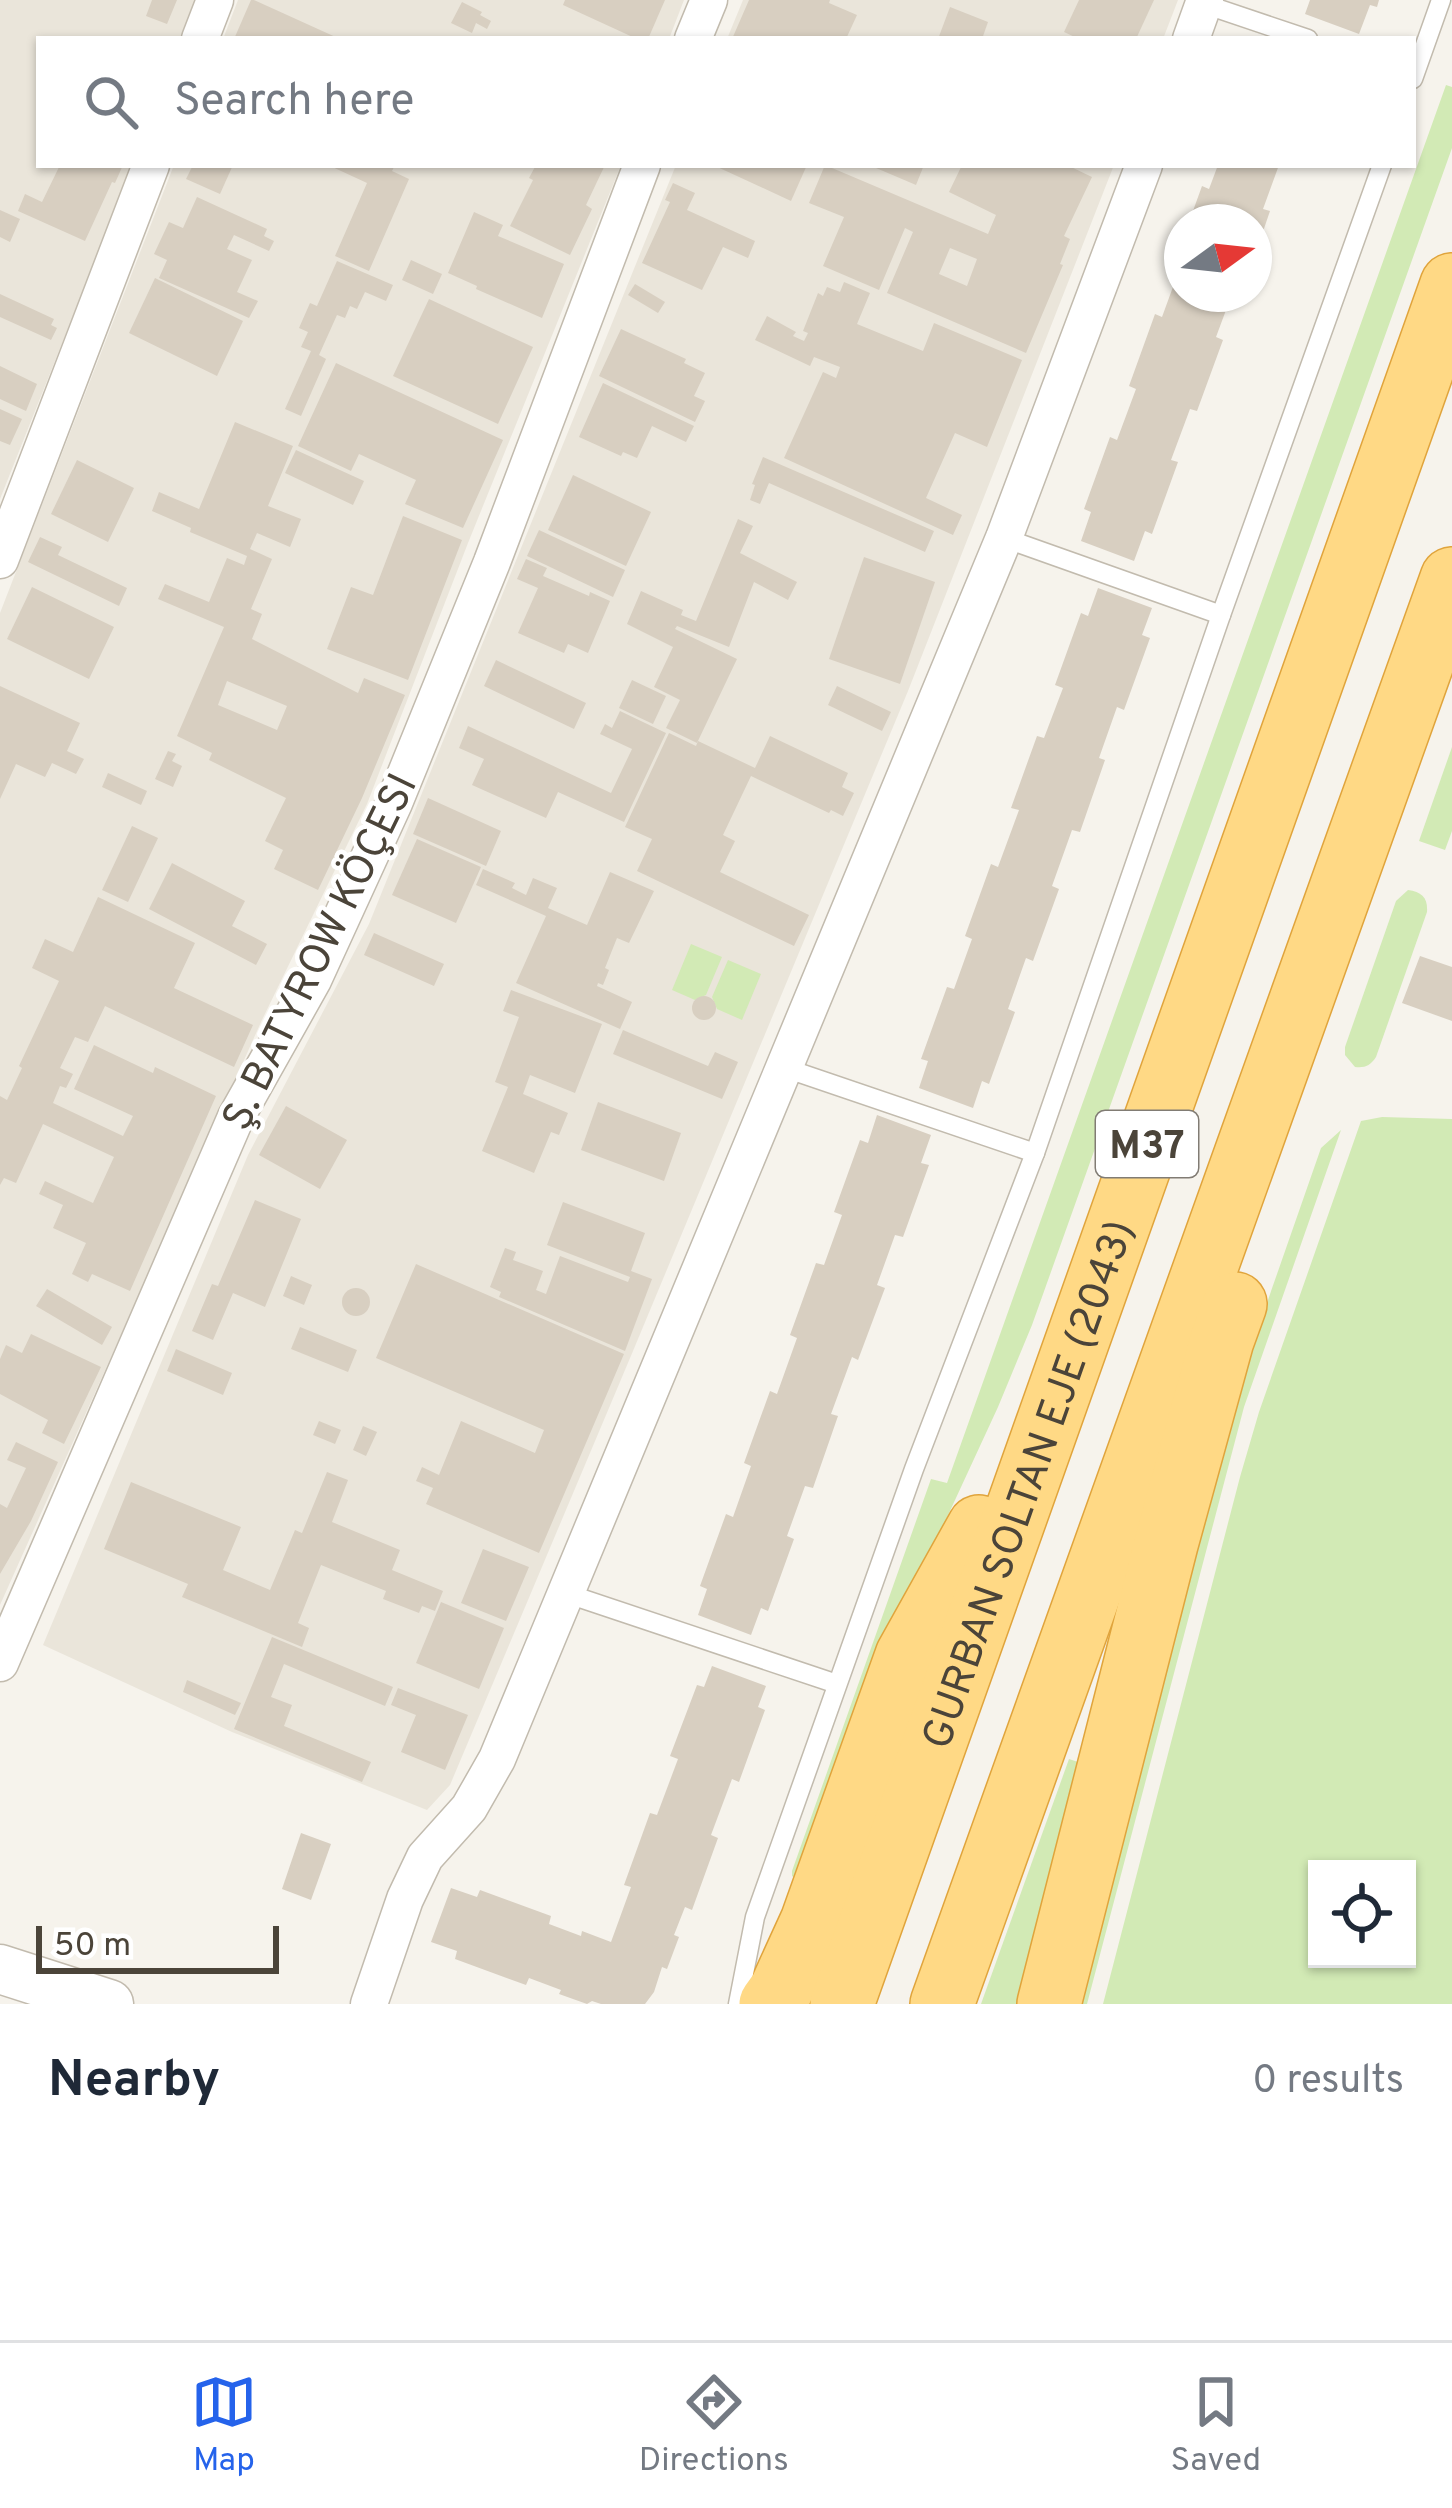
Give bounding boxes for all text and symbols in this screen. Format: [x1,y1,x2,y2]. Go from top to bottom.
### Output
search box [36,36,1416,168]
icon: search [78,69,144,135]
text: Search here [174,74,414,131]
north arrow [1164,204,1272,312]
street label: Ş. BATYROW KÖÇESI [212,765,431,1140]
road number: M37 [1096,1111,1198,1177]
street label: GURBAN SOLTAN EJE (2043) [913,1214,1149,1757]
map controls [1308,1860,1416,1968]
button: locate [1308,1860,1416,1968]
scale bar [36,1920,279,1973]
text: 50 m [54,1926,131,1968]
text: Nearby [48,2050,220,2115]
text: 0 results [1252,2058,1404,2107]
tab: Map [191,2369,257,2483]
tab: Directions [639,2369,789,2483]
tab: Saved [1170,2369,1261,2483]

